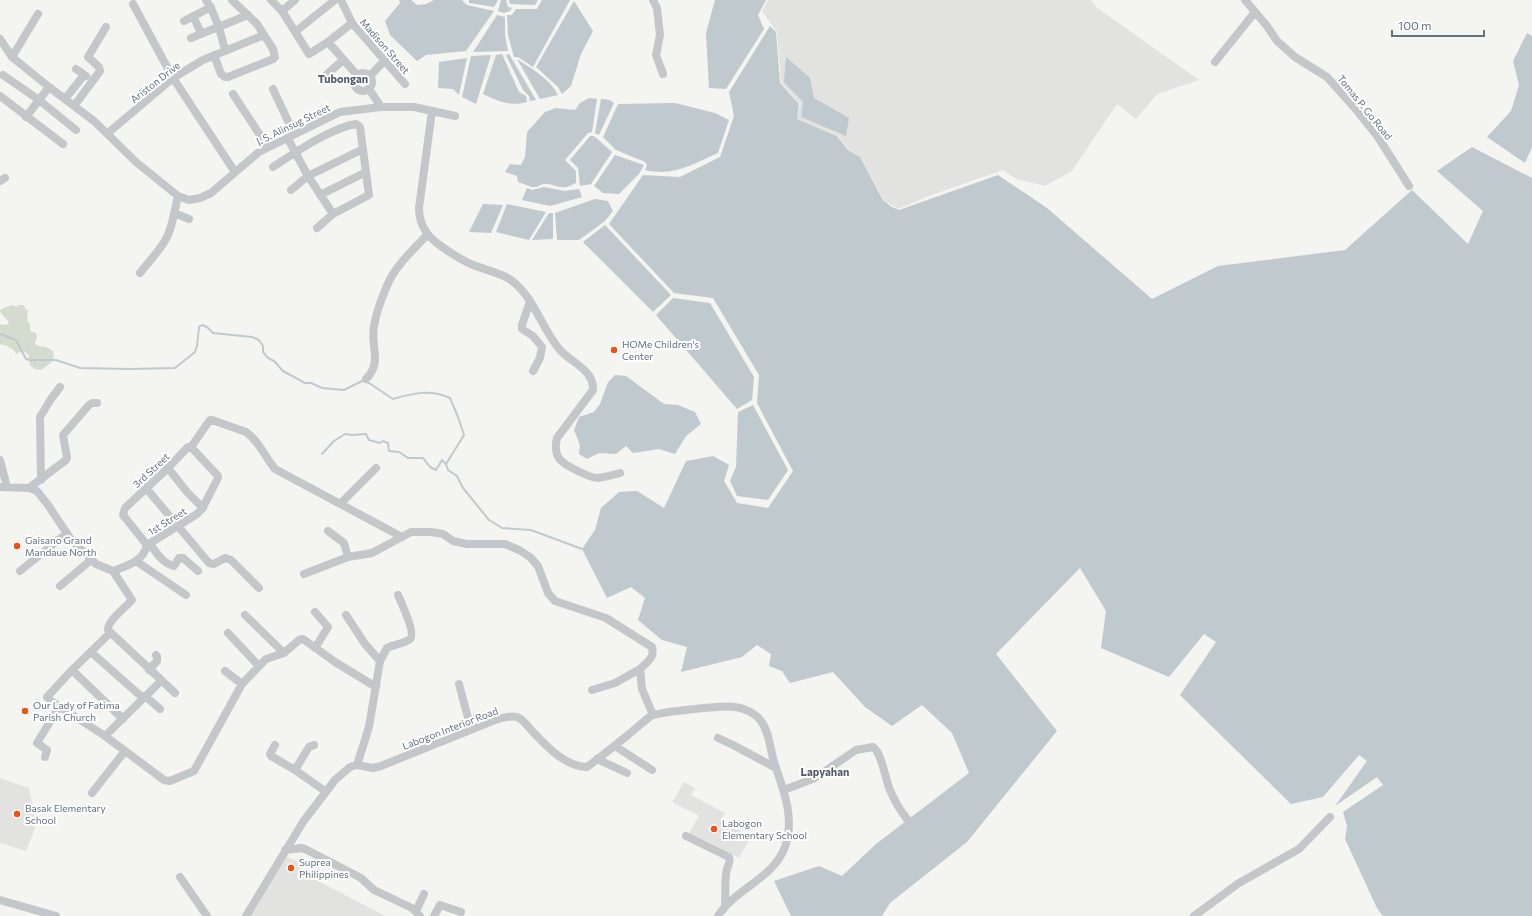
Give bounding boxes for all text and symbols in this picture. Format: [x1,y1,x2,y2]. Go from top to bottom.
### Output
scale bar [1392,12,1484,38]
street label: Madison Street [358,16,412,76]
text: 100 m [1398,18,1432,32]
street label: Ariston Drive [128,59,182,105]
district label: Tubongan [318,72,368,85]
street label: Tomas P. Go Road [1335,72,1395,142]
street label: J. S. Alinsug Street [254,101,332,147]
place label: HOMe Children's Center [622,338,700,362]
marker: HOMe Children's Center [609,345,619,355]
street label: 3rd Street [130,450,172,490]
street label: 1st Street [146,504,188,538]
place label: Gaisano Grand Mandaue North [25,534,97,558]
marker: Gaisano Grand Mandaue North [12,541,22,551]
place label: Our Lady of Fatima Parish Church [33,699,120,723]
street label: Labogon Interior Road [401,704,500,752]
marker: Our Lady of Fatima Parish Church [20,706,30,716]
district label: Lapyahan [801,765,849,778]
place label: Basak Elementary School [25,802,106,826]
marker: Basak Elementary School [12,809,22,819]
place label: Labogon Elementary School [722,817,807,841]
marker: Labogon Elementary School [709,824,719,834]
place label: Suprea Philippines [299,856,349,880]
marker: Suprea Philippines [286,863,296,873]

